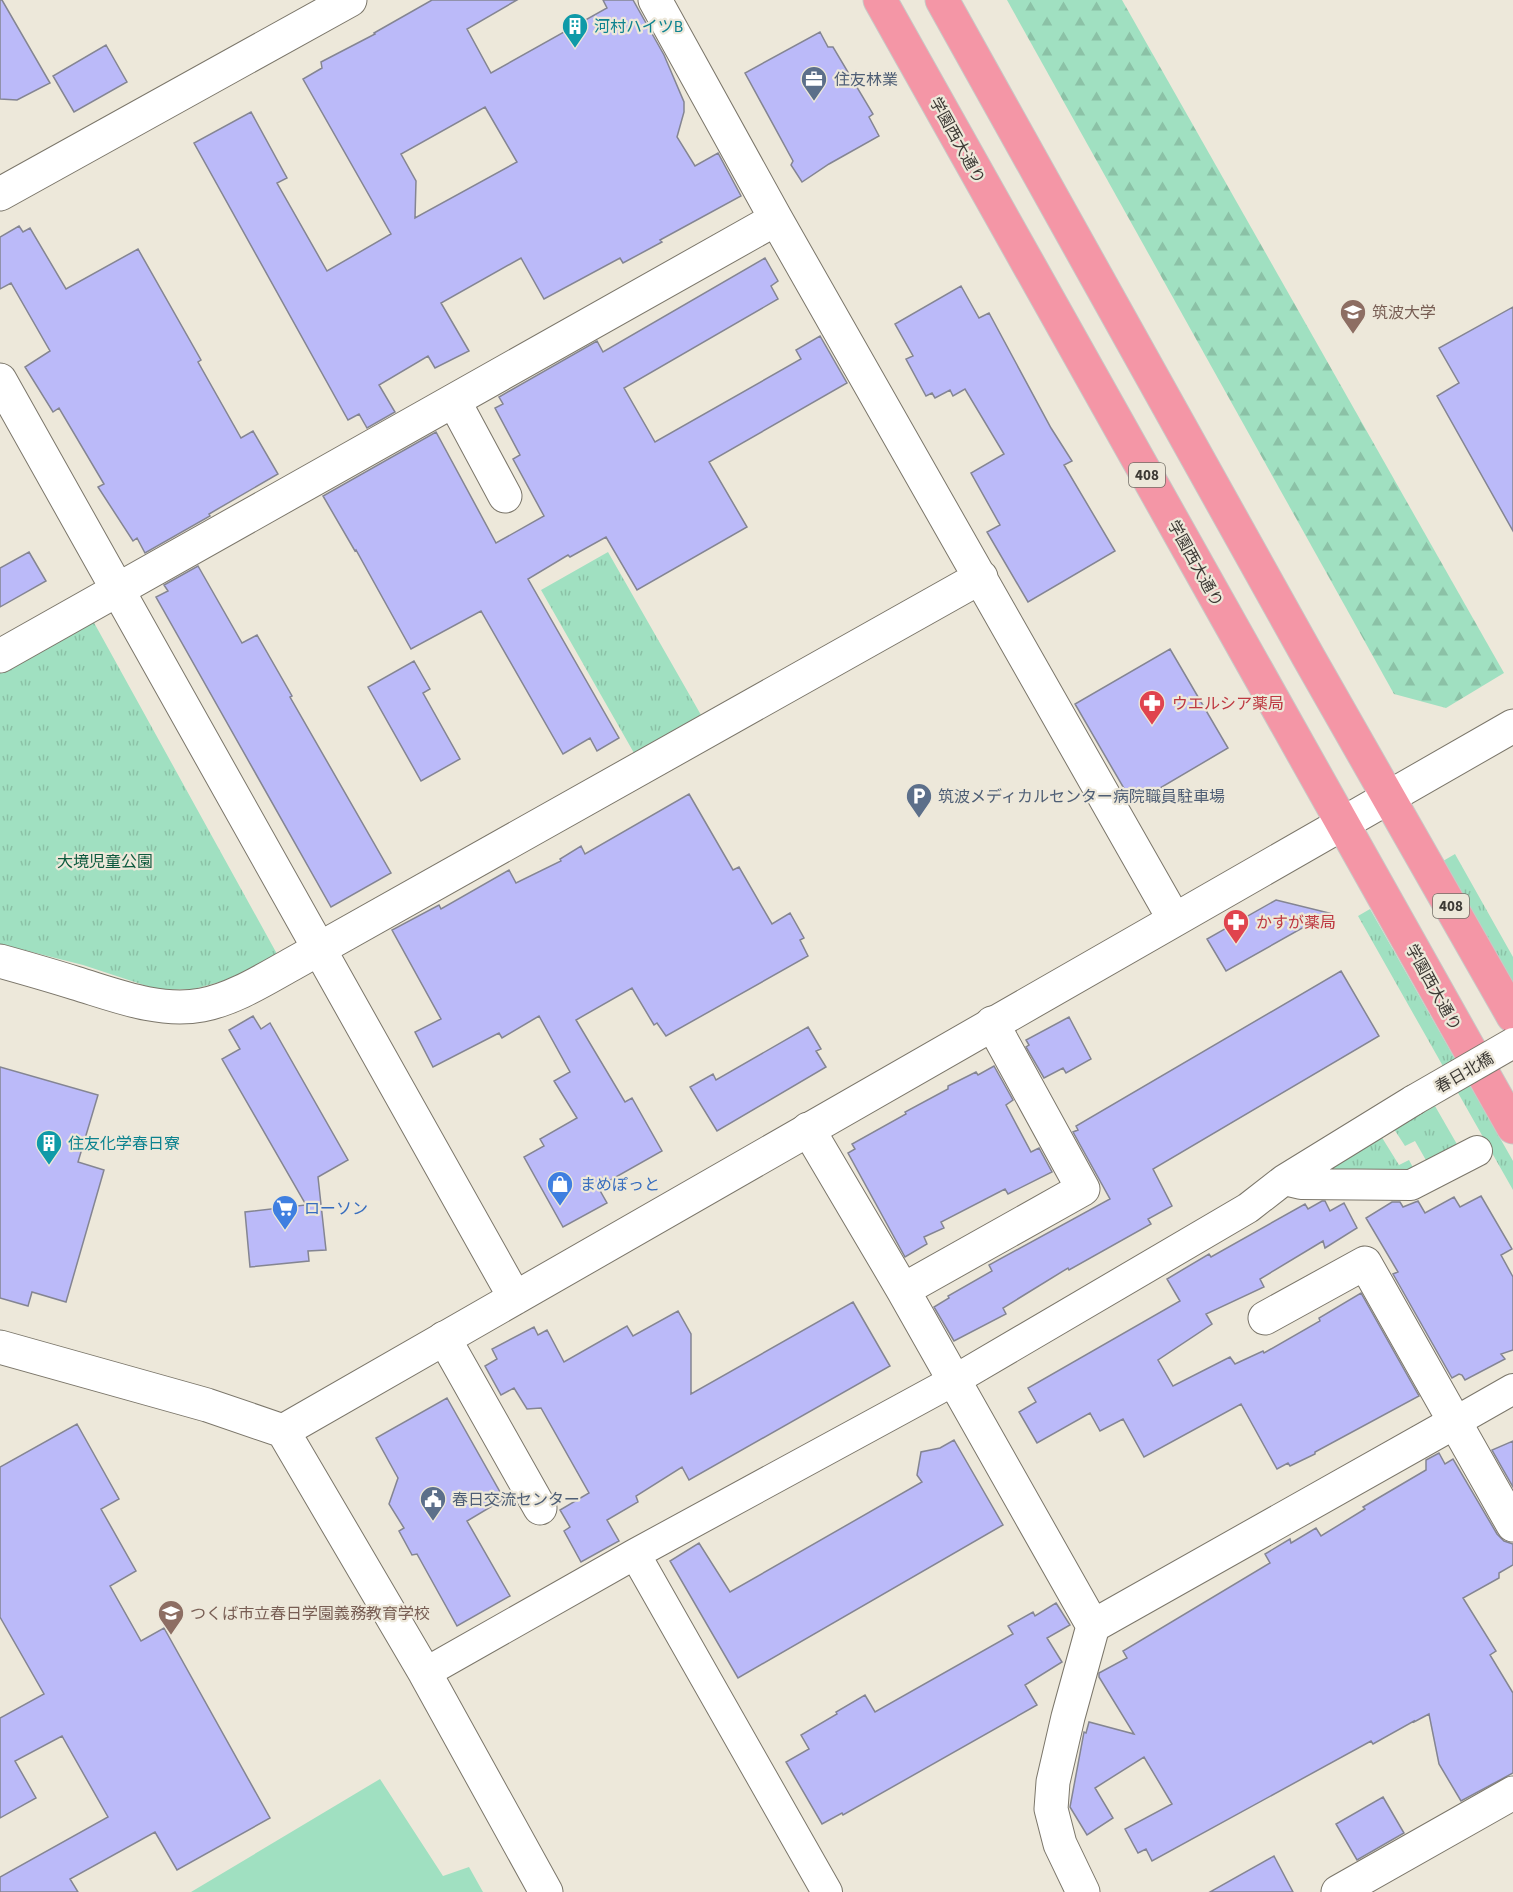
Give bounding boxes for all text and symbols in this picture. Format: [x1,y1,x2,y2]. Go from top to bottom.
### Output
building icon: 河村ハイツB [560,11,590,49]
place label: 河村ハイツB [594,16,683,38]
office icon: 住友林業 [799,64,829,102]
place label: 住友林業 [834,69,898,91]
street label: 学園西大通り [924,93,990,188]
school or university icon: 筑波大学 [1338,297,1368,335]
place label: 筑波大学 [1372,302,1436,324]
road number: 408 [1129,463,1165,487]
street label: 学園西大通り [1162,516,1228,611]
pharmacy icon: ウエルシア薬局 [1137,688,1167,726]
place label: ウエルシア薬局 [1172,693,1284,715]
parking icon: 筑波メディカルセンター病院職員駐車場 [904,781,934,819]
place label: 筑波メディカルセンター病院職員駐車場 [938,786,1225,808]
park label: 大境児童公園 [57,851,153,873]
road number: 408 [1433,894,1469,918]
pharmacy icon: かすが薬局 [1221,907,1251,945]
place label: かすが薬局 [1256,912,1336,934]
street label: 学園西大通り [1400,940,1466,1035]
street label: 春日北橋 [1431,1047,1498,1098]
building icon: 住友化学春日寮 [34,1128,64,1166]
place label: 住友化学春日寮 [68,1133,180,1155]
shop icon: まめぽっと [545,1169,575,1207]
place label: まめぽっと [580,1174,660,1196]
supermarket icon: ローソン [270,1193,300,1231]
place label: ローソン [304,1198,368,1220]
public building icon: 春日交流センター [418,1484,448,1522]
place label: 春日交流センター [452,1489,580,1511]
school or university icon: つくば市立春日学園義務教育学校 [156,1598,186,1636]
place label: つくば市立春日学園義務教育学校 [190,1603,430,1625]

